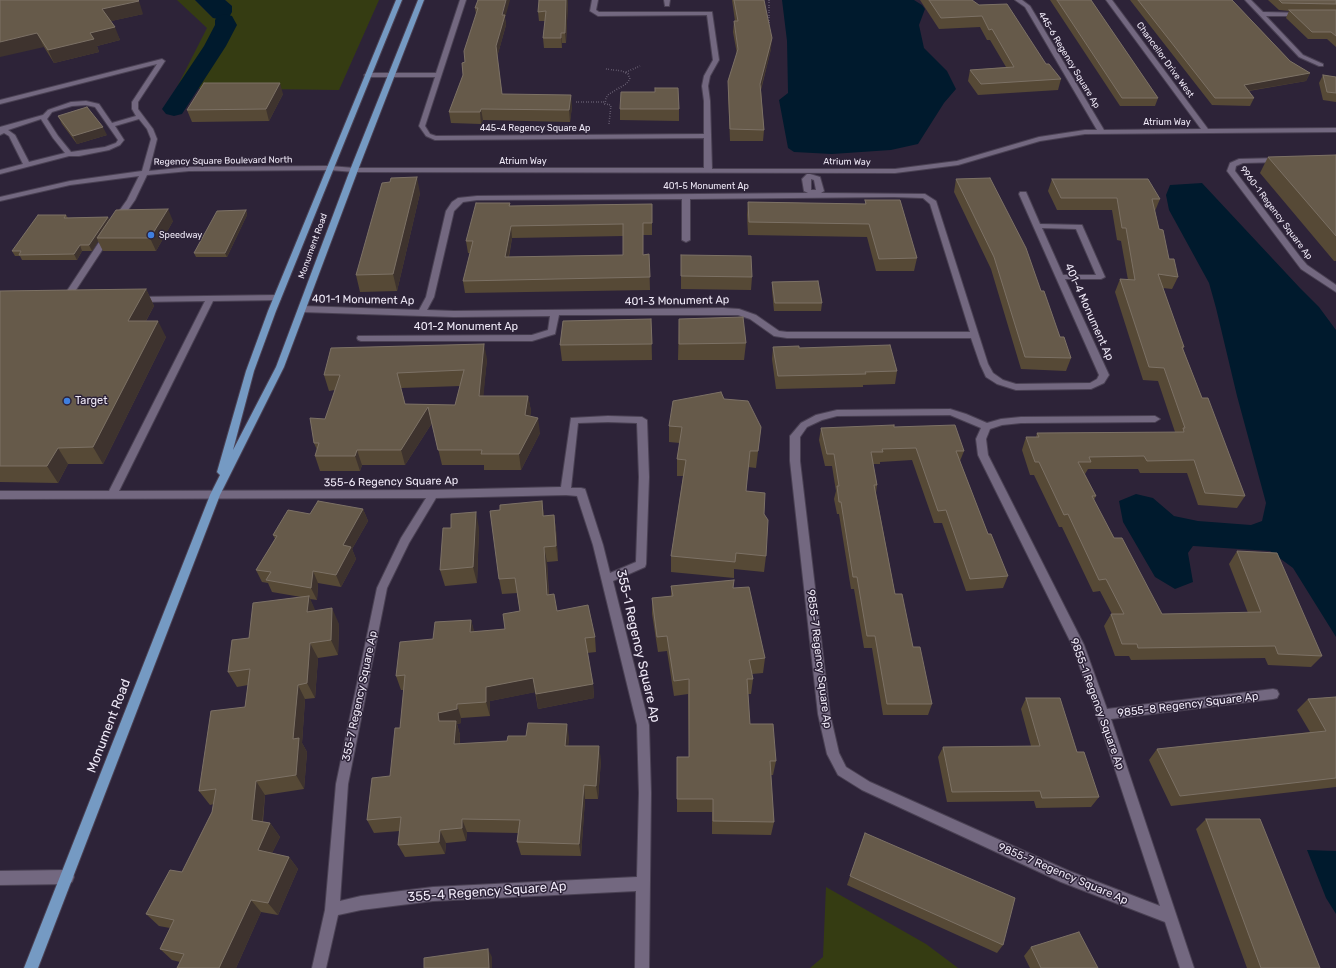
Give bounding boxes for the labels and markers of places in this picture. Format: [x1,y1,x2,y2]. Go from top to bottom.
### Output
marker: Speedway [146,230,156,240]
place label: Speedway [159,230,202,240]
place label: Target [75,394,107,408]
marker: Target [62,396,72,406]

